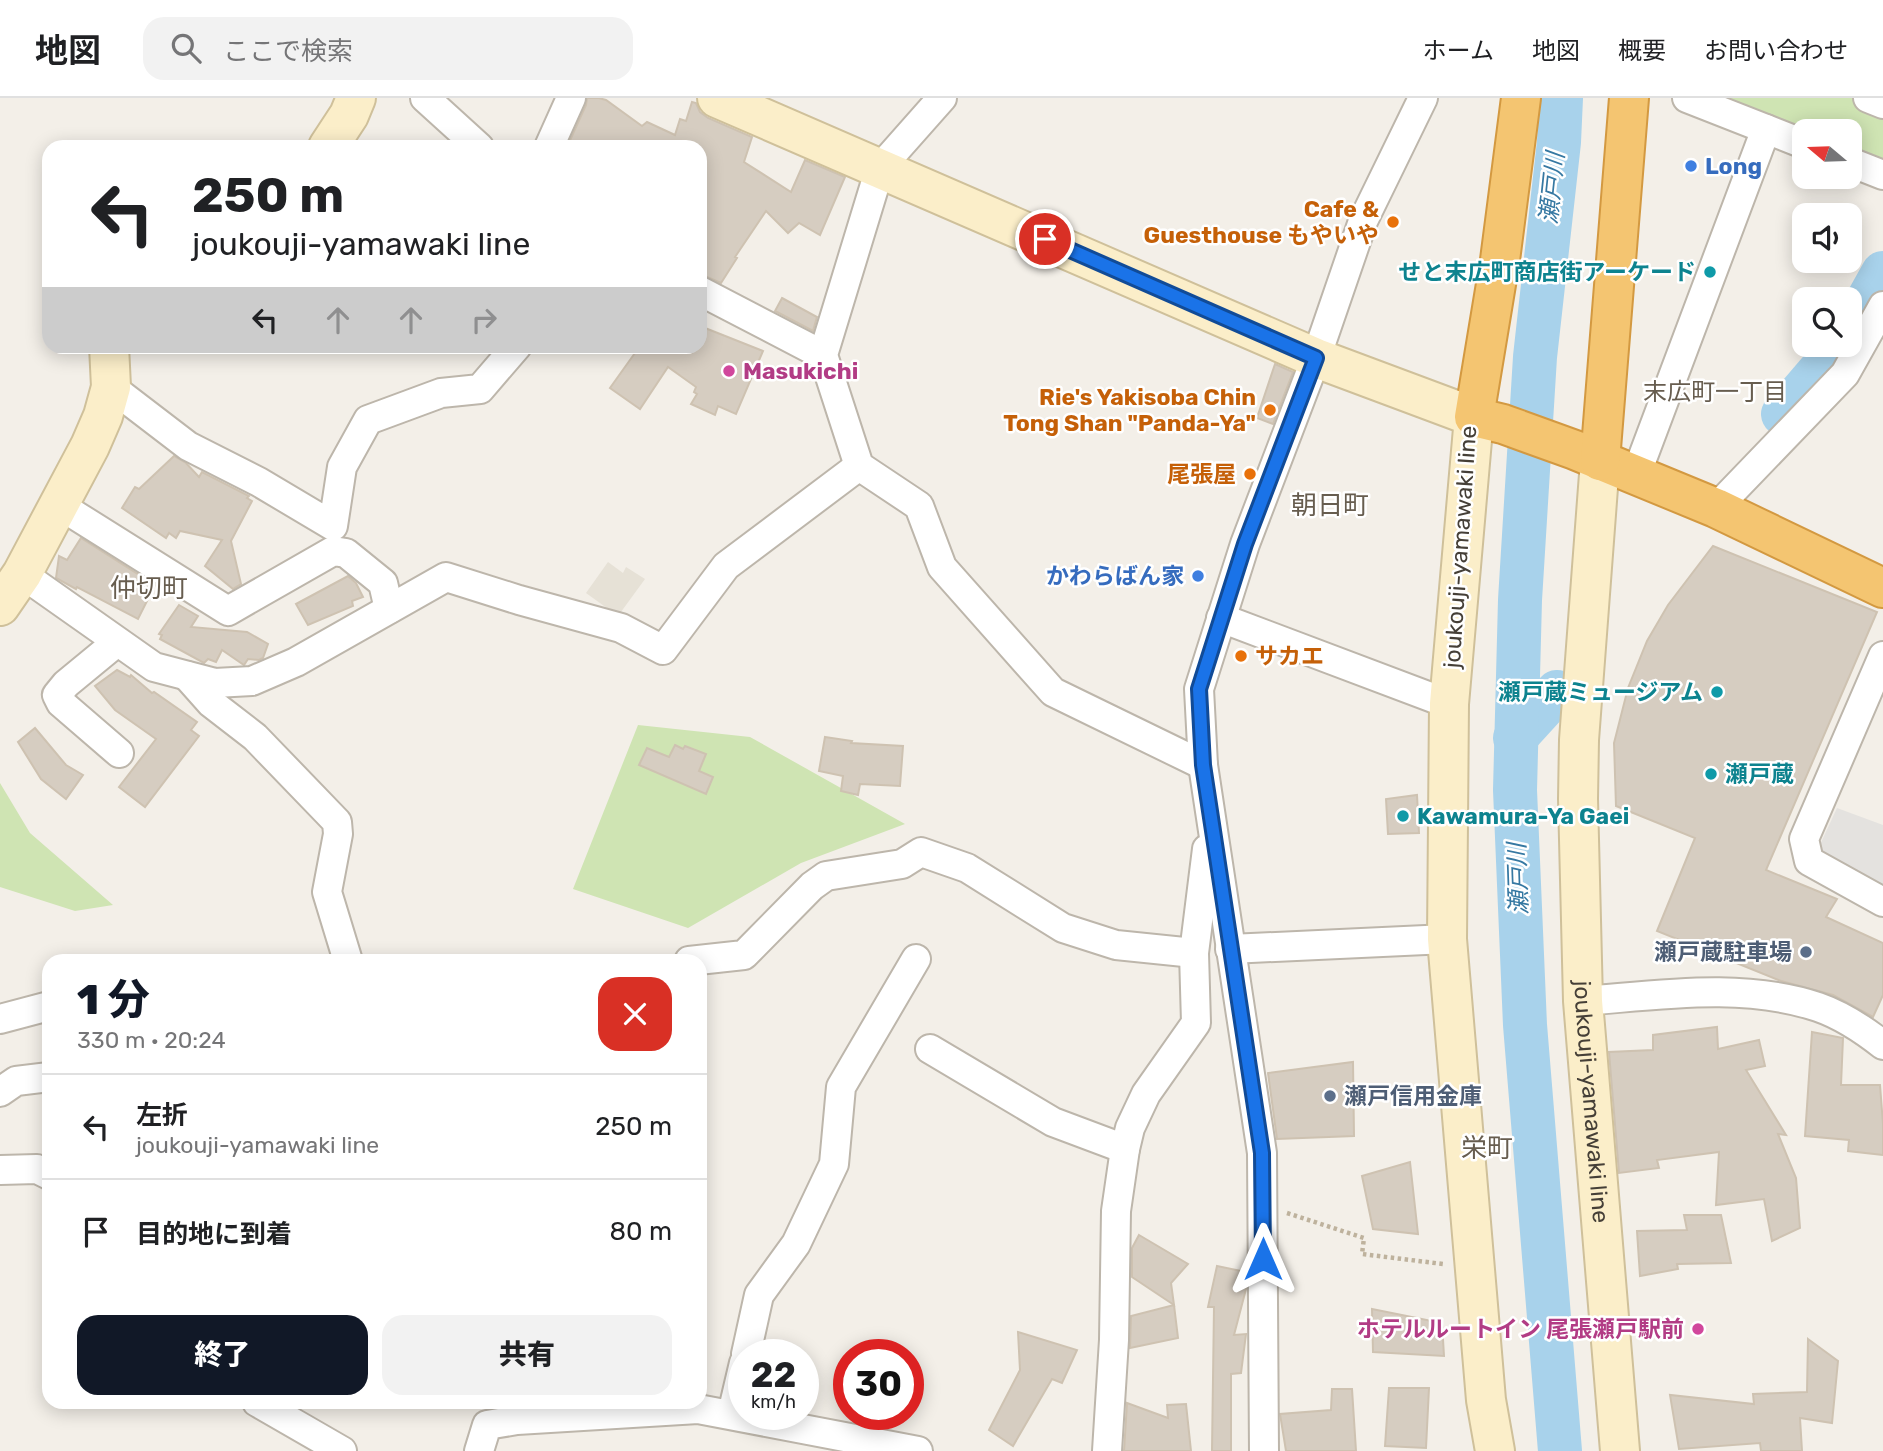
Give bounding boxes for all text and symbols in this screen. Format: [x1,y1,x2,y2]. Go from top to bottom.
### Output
search box [143,17,633,80]
icon: search [167,29,205,67]
text: 地図 [35,31,101,70]
text: ここで検索 [223,36,353,67]
text: ホーム [1423,37,1494,65]
text: 地図 [1532,37,1580,65]
text: 概要 [1618,37,1666,65]
text: お問い合わせ [1704,37,1848,65]
north arrow [1792,119,1862,189]
map controls [1792,119,1862,357]
water label: 瀬戸川 [1534,148,1570,225]
place label: Long [1705,152,1762,180]
marker: Long [1683,158,1699,174]
text: 250 m [192,166,344,224]
icon: left [77,168,168,259]
place label: Cafe & Guesthouse もやいや [1144,195,1379,249]
button: sound [1792,203,1862,273]
pin [1015,209,1075,269]
marker: Cafe & Guesthouse もやいや [1385,214,1401,230]
icon: arrive [1026,220,1064,258]
text: joukouji-yamawaki line [192,225,530,263]
place label: せと末広町商店街アーケード [1398,258,1696,286]
marker: せと末広町商店街アーケード [1702,264,1718,280]
button: search [1792,287,1862,357]
icon: left [246,301,284,339]
icon: ahead [319,301,357,339]
icon: ahead [392,301,430,339]
icon: right [465,301,503,339]
place label: Masukichi [743,357,858,385]
marker: Masukichi [721,363,737,379]
district label: 末広町一丁目 [1643,378,1787,406]
place label: Rie's Yakisoba Chin Tong Shan "Panda-Ya" [1003,383,1256,437]
marker: Rie's Yakisoba Chin Tong Shan "Panda-Ya" [1262,402,1278,418]
street label: joukouji-yamawaki line [1437,425,1482,670]
place label: 尾張屋 [1167,460,1236,488]
marker: 尾張屋 [1242,466,1258,482]
district label: 朝日町 [1291,490,1369,521]
place label: かわらばん家 [1046,562,1184,590]
marker: かわらばん家 [1190,568,1206,584]
district label: 仲切町 [110,573,188,604]
place label: サカエ [1255,642,1324,670]
marker: サカエ [1233,648,1249,664]
place label: 瀬戸蔵ミュージアム [1498,678,1703,706]
marker: 瀬戸蔵ミュージアム [1709,684,1725,700]
place label: 瀬戸蔵 [1725,760,1794,788]
marker: 瀬戸蔵 [1703,766,1719,782]
place label: Kawamura-Ya Gaei [1417,802,1629,830]
marker: Kawamura-Ya Gaei [1395,808,1411,824]
water label: 瀬戸川 [1503,840,1533,915]
place label: 瀬戸蔵駐車場 [1654,938,1792,966]
marker: 瀬戸蔵駐車場 [1798,944,1814,960]
text: 1 分 [77,975,150,1025]
button: close [598,977,672,1051]
street label: joukouji-yamawaki line [1568,979,1615,1224]
text: 330 m · 20:24 [77,1026,226,1054]
place label: 瀬戸信用金庫 [1344,1082,1482,1110]
marker: 瀬戸信用金庫 [1322,1088,1338,1104]
text: 左折 [136,1100,188,1131]
icon: left [77,1108,115,1146]
text: 250 m [595,1111,672,1142]
text: joukouji-yamawaki line [136,1131,379,1159]
district label: 栄町 [1461,1133,1513,1164]
icon: arrive [77,1213,115,1251]
text: 80 m [609,1216,672,1247]
text: 目的地に到着 [136,1219,292,1250]
position arrow [1226,1222,1300,1296]
button: 終了 [77,1315,368,1395]
button: 共有 [382,1315,672,1395]
place label: ホテルルートイン 尾張瀬戸駅前 [1357,1315,1684,1343]
marker: ホテルルートイン 尾張瀬戸駅前 [1690,1321,1706,1337]
speed limit sign: 30 [833,1339,924,1430]
text: 22 [751,1354,796,1396]
text: km/h [751,1391,796,1413]

